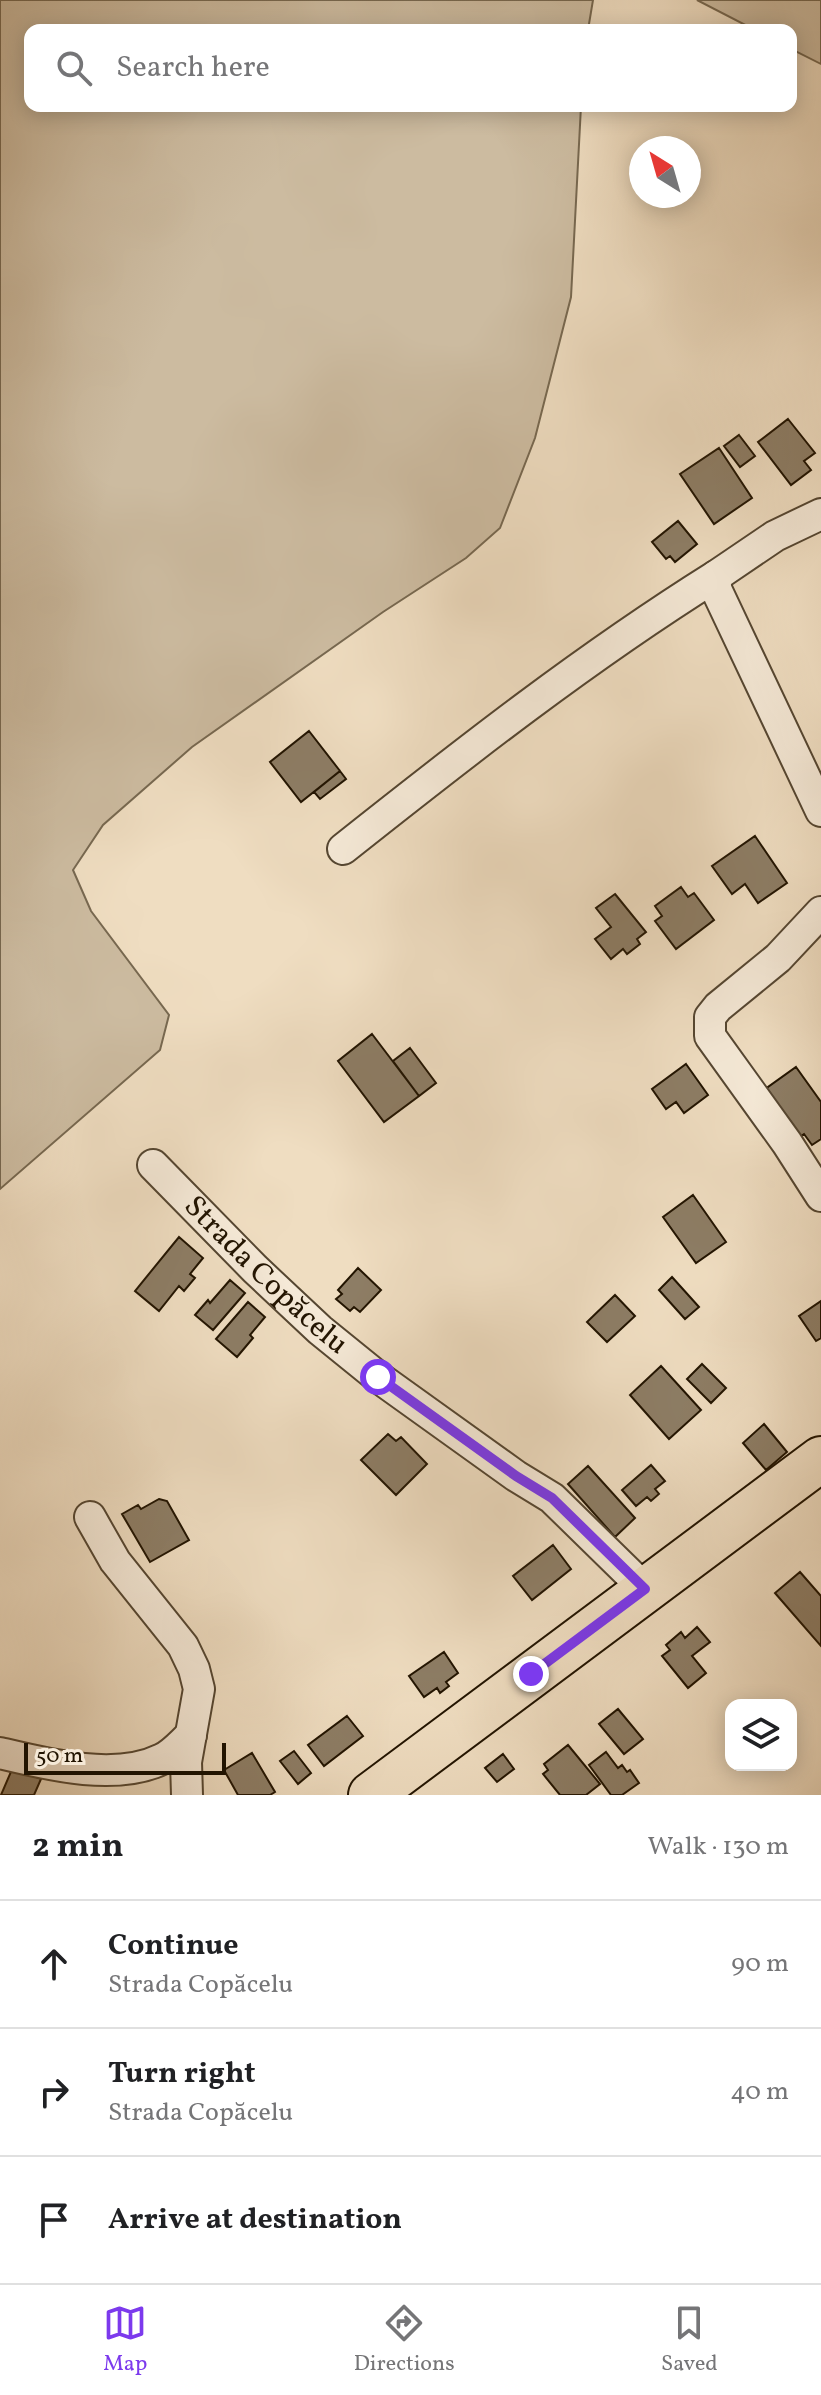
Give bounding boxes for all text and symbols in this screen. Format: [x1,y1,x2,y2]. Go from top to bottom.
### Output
search box [24,24,797,112]
icon: search [52,46,96,90]
text: Search here [116,47,270,89]
north arrow [629,136,701,208]
street label: Strada Copăcelu [174,1187,357,1365]
route start [360,1359,396,1395]
route end [513,1656,549,1692]
map controls [725,1699,797,1771]
button: layers [725,1699,797,1771]
scale bar [24,1739,226,1775]
text: 50 m [36,1741,83,1772]
text: 2 min [32,1824,124,1871]
text: Walk · 130 m [648,1829,789,1865]
text: Continue [108,1925,239,1967]
icon: ahead [32,1942,76,1986]
text: 90 m [731,1946,789,1982]
text: Strada Copăcelu [108,1967,293,2003]
text: Turn right [108,2053,256,2095]
icon: right [32,2070,76,2114]
text: 40 m [730,2074,789,2110]
text: Strada Copăcelu [108,2095,293,2131]
icon: arrive [32,2198,76,2242]
text: Arrive at destination [108,2199,402,2241]
tab: Map [103,2301,147,2380]
tab: Directions [354,2301,455,2380]
tab: Saved [661,2301,718,2380]

